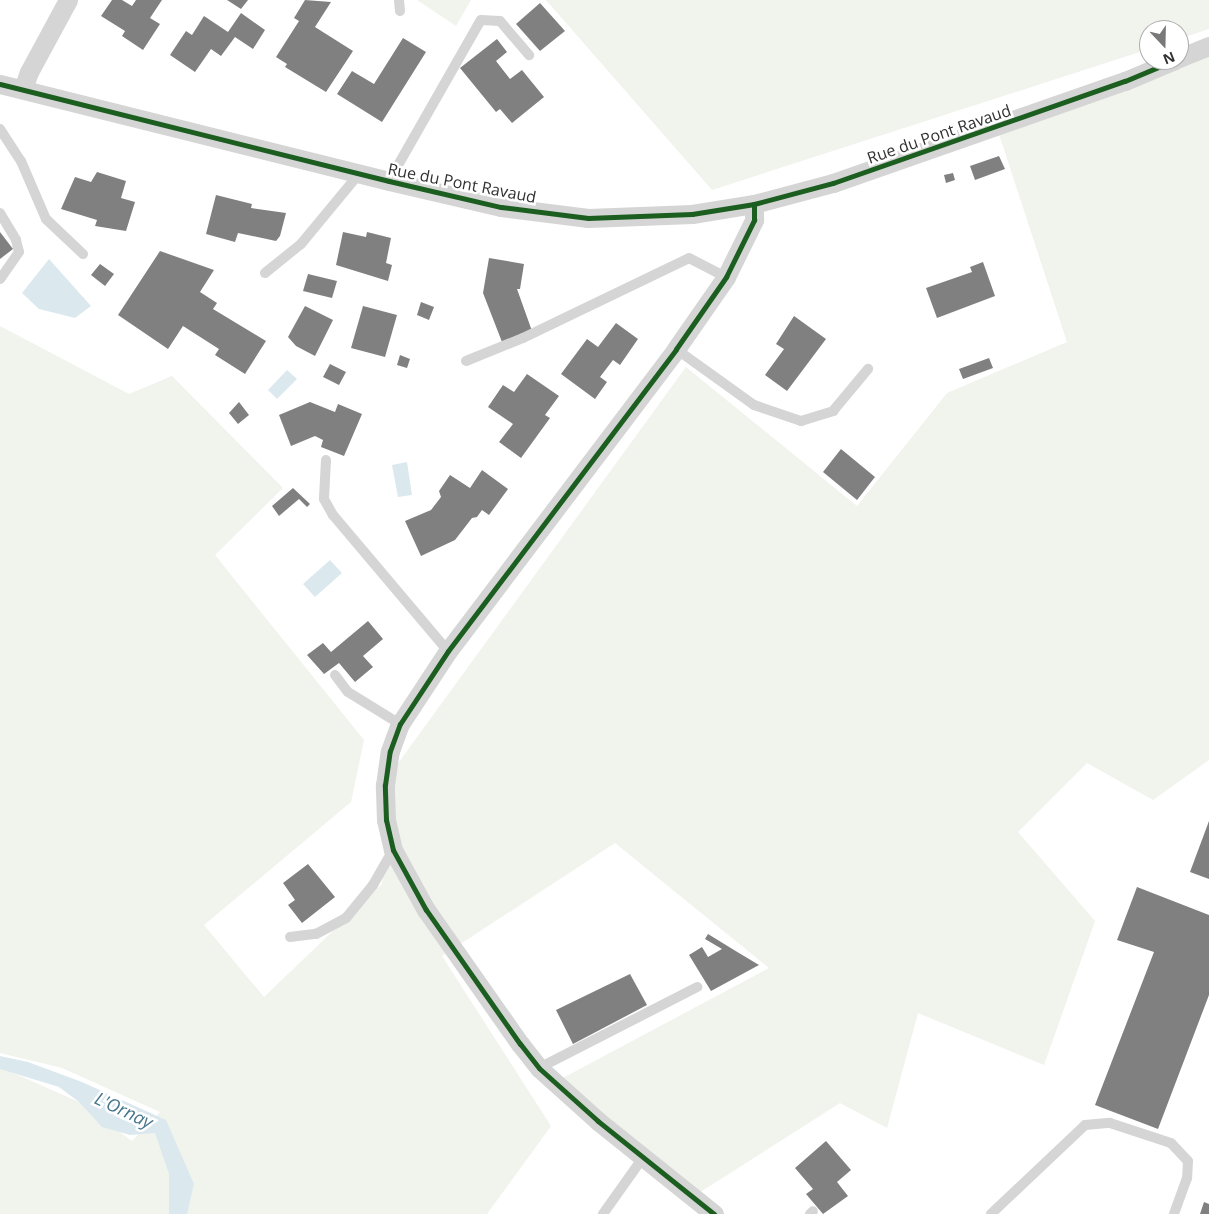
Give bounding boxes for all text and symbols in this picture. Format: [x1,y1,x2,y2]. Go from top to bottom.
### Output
north arrow [1139,20,1189,70]
text: N [1160,48,1178,69]
street label: Rue du Pont Ravaud [865,100,1013,168]
street label: Rue du Pont Ravaud [386,159,538,207]
water label: L'Ornay [92,1087,156,1133]

